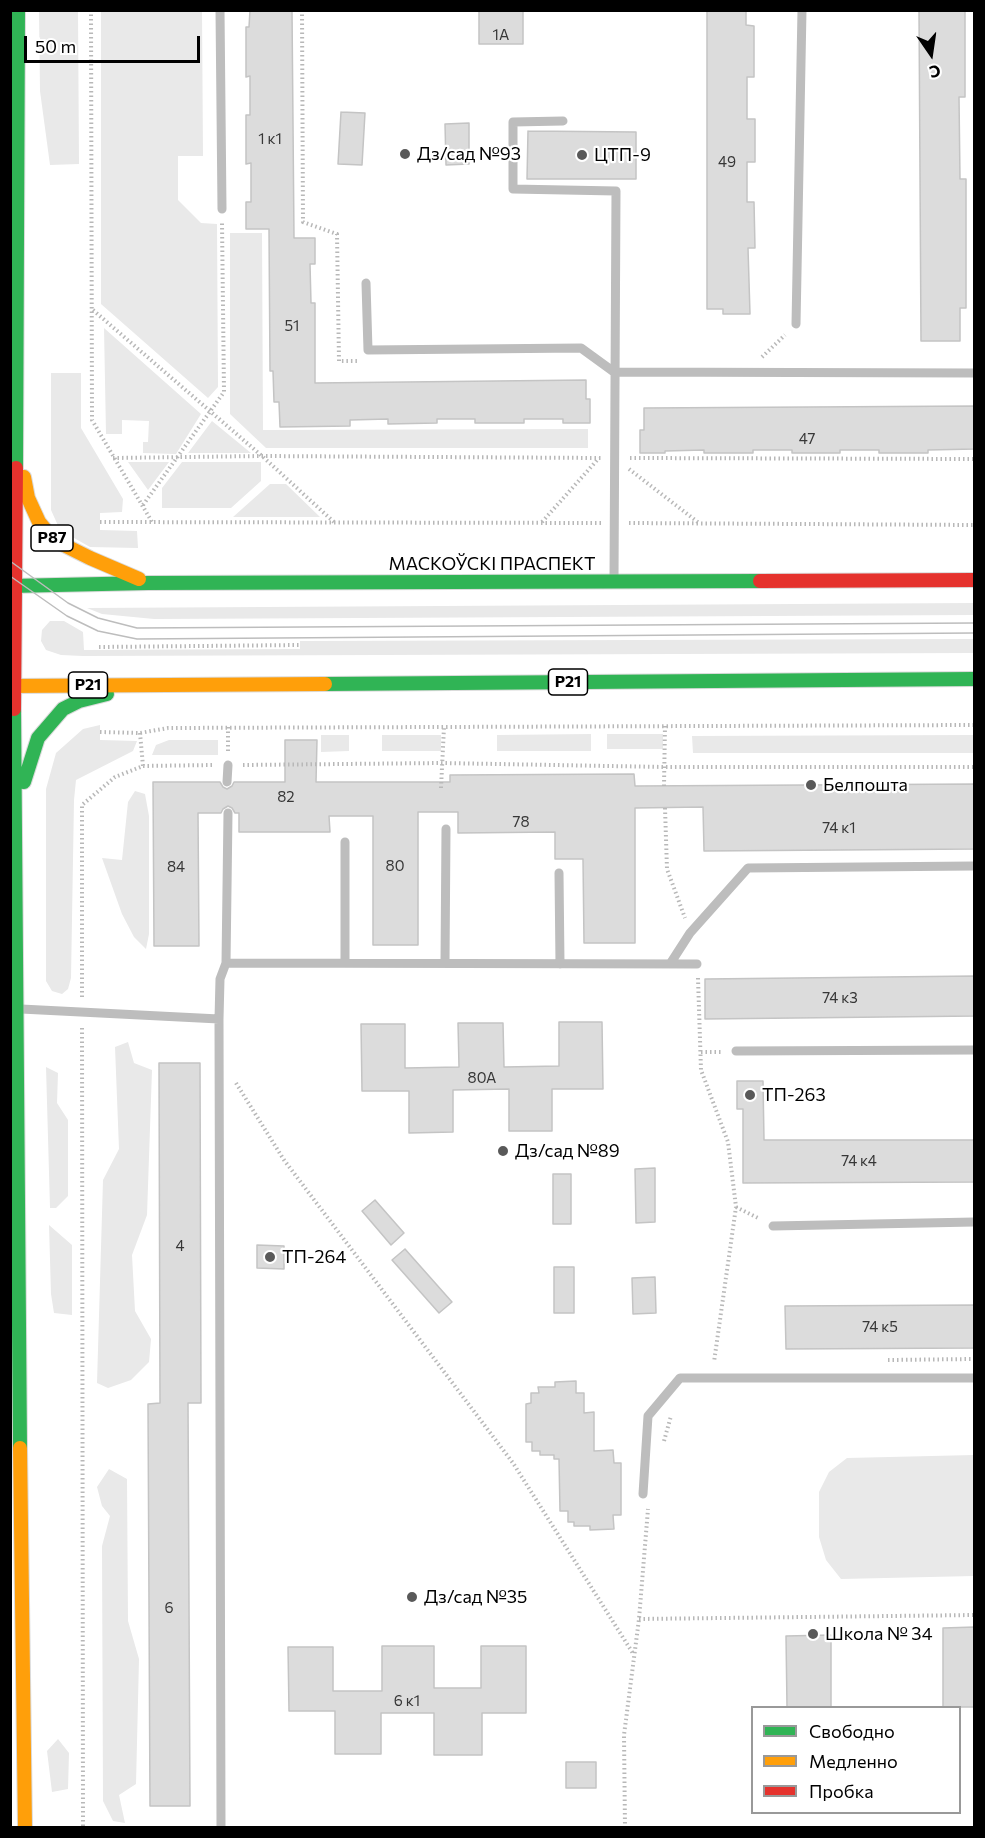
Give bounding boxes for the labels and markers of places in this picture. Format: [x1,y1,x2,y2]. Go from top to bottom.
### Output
place label: Дз/сад №93 [417,143,521,165]
place label: ЦТП-9 [594,144,651,166]
marker: Дз/сад №93 [398,147,412,161]
marker: ЦТП-9 [575,148,589,162]
place label: Белпошта [823,774,908,796]
marker: Белпошта [804,778,818,792]
place label: ТП-263 [762,1084,826,1106]
marker: ТП-263 [743,1088,757,1102]
place label: Дз/сад №89 [515,1140,620,1162]
marker: Дз/сад №89 [496,1144,510,1158]
place label: ТП-264 [282,1246,346,1268]
marker: ТП-264 [263,1250,277,1264]
place label: Дз/сад №35 [424,1586,527,1608]
marker: Дз/сад №35 [405,1590,419,1604]
place label: Школа № 34 [825,1623,932,1645]
marker: Школа № 34 [806,1627,820,1641]

